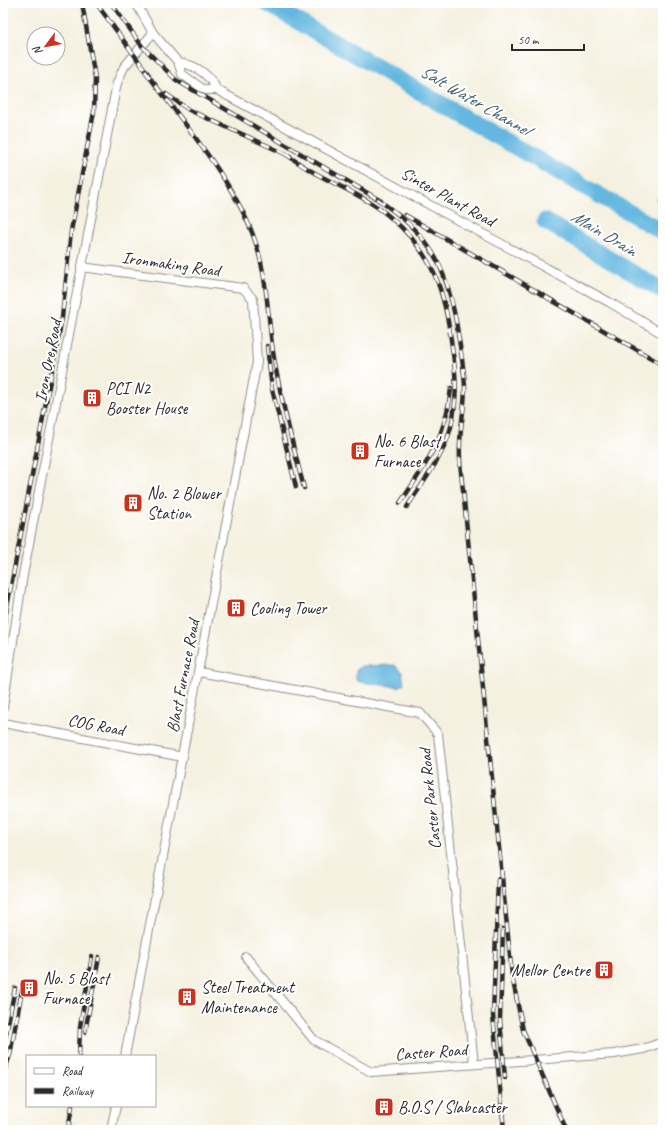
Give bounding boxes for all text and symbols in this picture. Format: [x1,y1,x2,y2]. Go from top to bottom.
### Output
north arrow [26,26,66,66]
scale bar [512,26,584,52]
text: 50 m [518,32,540,48]
text: N [29,43,45,58]
water label: Salt Water Channel [416,60,539,143]
street label: Sinter Plant Road [397,163,501,233]
water label: Main Drain [567,205,642,262]
street label: Ironmaking Road [121,247,223,282]
street label: Iron Ore Road [30,316,67,404]
place label: PCI N2 Booster House [106,378,189,419]
building icon: PCI N2 Booster House [81,387,103,409]
place label: No. 6 Blast Furnace [374,431,443,472]
building icon: No. 6 Blast Furnace [349,440,371,462]
place label: No. 2 Blower Station [147,483,223,524]
building icon: No. 2 Blower Station [122,492,144,514]
building icon: Cooling Tower [225,597,247,619]
place label: Cooling Tower [250,598,328,619]
street label: Blast Furnace Road [162,616,205,734]
street label: COG Road [66,709,128,741]
street label: Caster Park Road [414,745,446,850]
building icon: Mellor Centre [593,959,615,981]
place label: Mellor Centre [512,960,591,981]
place label: No. 5 Blast Furnace [43,968,112,1009]
building icon: No. 5 Blast Furnace [18,977,40,999]
place label: Steel Treatment Maintenance [201,977,296,1018]
building icon: Steel Treatment Maintenance [176,986,198,1008]
street label: Caster Road [394,1039,470,1065]
legend [26,1055,156,1107]
text: Road [62,1063,84,1079]
text: Railway [62,1083,94,1099]
building icon: B.O.S / Slabcaster [373,1096,395,1118]
place label: B.O.S / Slabcaster [398,1097,509,1118]

